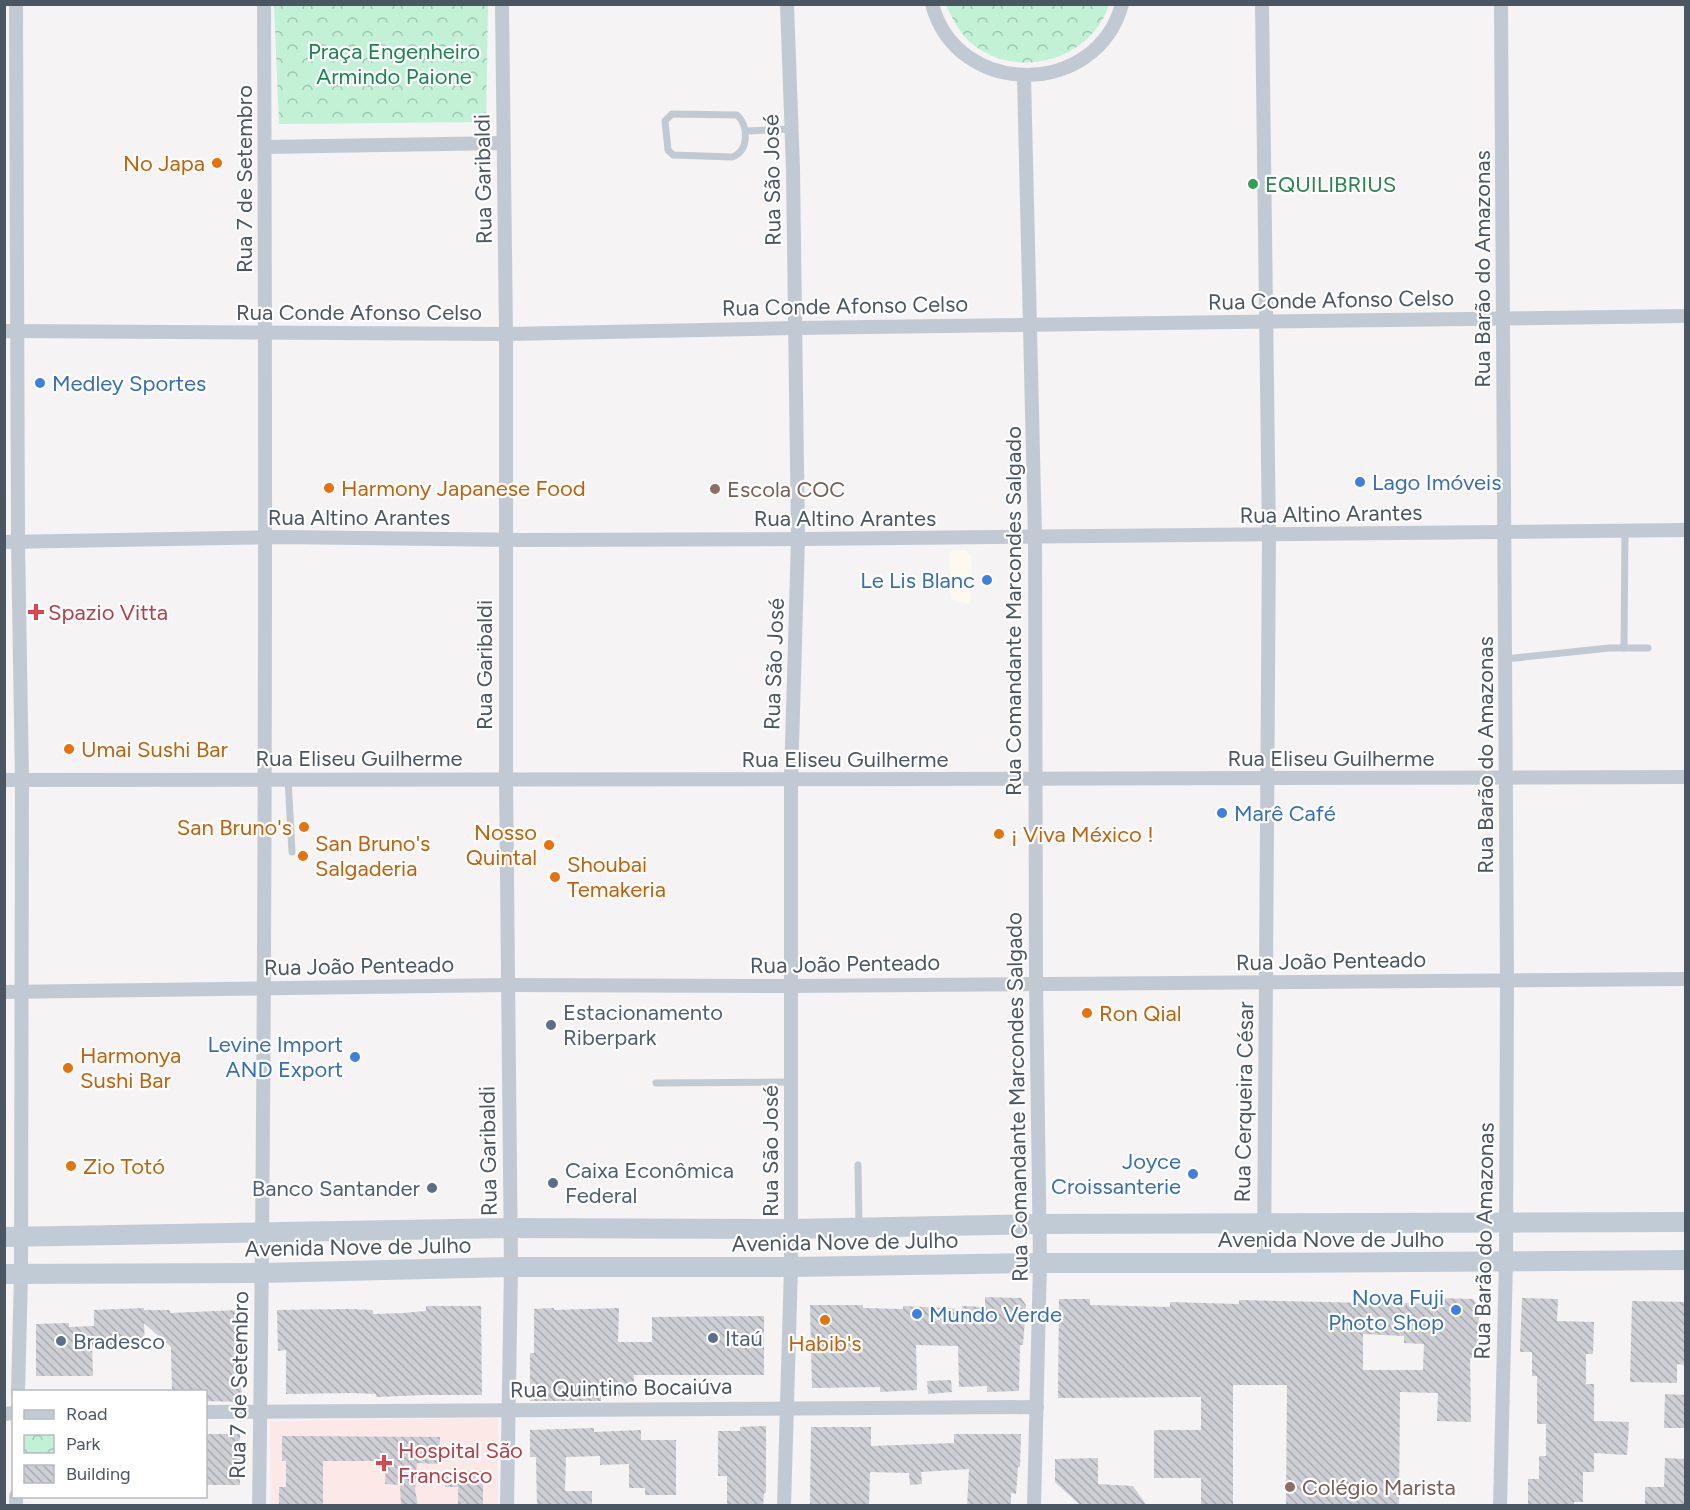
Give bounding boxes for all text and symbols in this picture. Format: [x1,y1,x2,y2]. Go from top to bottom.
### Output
park label: Praça Engenheiro Armindo Paione [308,38,480,90]
street label: Rua 7 de Setembro [231,85,258,273]
street label: Rua Garibaldi [468,114,498,244]
street label: Rua São José [757,114,787,246]
place label: No Japa [123,150,205,177]
street label: Rua Barão do Amazonas [1469,150,1496,388]
marker: No Japa [210,156,224,170]
place label: EQUILIBRIUS [1265,171,1396,198]
marker: EQUILIBRIUS [1246,177,1260,191]
street label: Rua Conde Afonso Celso [1208,284,1454,316]
street label: Rua Conde Afonso Celso [722,290,968,322]
street label: Rua Conde Afonso Celso [236,299,482,326]
place label: Medley Sportes [52,370,206,397]
marker: Medley Sportes [33,376,47,390]
street label: Rua Comandante Marcondes Salgado [1000,426,1027,796]
place label: Lago Imóveis [1372,469,1501,496]
place label: Harmony Japanese Food [341,475,586,502]
marker: Lago Imóveis [1353,475,1367,489]
place label: Escola COC [727,476,845,503]
marker: Harmony Japanese Food [322,481,336,495]
marker: Escola COC [708,482,722,496]
street label: Rua Altino Arantes [1239,499,1423,529]
street label: Rua Altino Arantes [268,504,450,531]
street label: Rua Altino Arantes [754,505,936,532]
place label: Le Lis Blanc [860,567,975,594]
marker: Le Lis Blanc [980,573,994,587]
street label: Rua São José [758,598,790,730]
place label: Spazio Vitta [48,599,168,626]
street label: Rua Garibaldi [471,600,498,730]
marker: Spazio Vitta [29,605,43,619]
street label: Rua Barão do Amazonas [1472,636,1499,874]
place label: Umai Sushi Bar [81,736,229,763]
marker: Umai Sushi Bar [62,742,76,756]
street label: Rua Eliseu Guilherme [255,745,463,772]
street label: Rua Eliseu Guilherme [1227,745,1435,772]
street label: Rua Eliseu Guilherme [741,746,949,773]
place label: Marê Café [1234,800,1336,827]
marker: Marê Café [1215,806,1229,820]
place label: San Bruno's [177,814,292,841]
place label: Nosso Quintal [466,819,537,871]
marker: San Bruno's [297,820,311,834]
place label: ¡ Viva México ! [1011,821,1154,848]
marker: ¡ Viva México ! [992,827,1006,841]
place label: San Bruno's Salgaderia [315,830,430,882]
marker: Nosso Quintal [542,838,556,852]
marker: San Bruno's Salgaderia [296,849,310,863]
place label: Shoubai Temakeria [567,851,666,903]
marker: Shoubai Temakeria [548,870,562,884]
street label: Rua Comandante Marcondes Salgado [1000,912,1034,1282]
street label: Rua João Penteado [1236,946,1426,976]
street label: Rua João Penteado [750,949,940,979]
street label: Rua João Penteado [264,951,454,981]
place label: Estacionamento Riberpark [563,999,723,1051]
place label: Ron Qial [1099,1000,1182,1027]
street label: Rua Cerqueira César [1229,1001,1259,1203]
marker: Ron Qial [1080,1006,1094,1020]
marker: Estacionamento Riberpark [544,1018,558,1032]
place label: Levine Import AND Export [207,1031,343,1083]
place label: Harmonya Sushi Bar [80,1042,181,1094]
marker: Levine Import AND Export [348,1050,362,1064]
marker: Harmonya Sushi Bar [61,1061,75,1075]
street label: Rua São José [757,1085,784,1217]
street label: Rua Garibaldi [473,1086,503,1216]
street label: Rua Barão do Amazonas [1468,1122,1500,1360]
place label: Joyce Croissanterie [1051,1148,1181,1200]
place label: Zio Totó [83,1153,165,1180]
place label: Caixa Econômica Federal [565,1157,734,1209]
marker: Zio Totó [64,1159,78,1173]
marker: Joyce Croissanterie [1186,1167,1200,1181]
place label: Banco Santander [252,1175,421,1202]
marker: Caixa Econômica Federal [546,1176,560,1190]
marker: Banco Santander [425,1181,439,1195]
street label: Avenida Nove de Julho [1218,1226,1444,1253]
street label: Avenida Nove de Julho [731,1227,959,1257]
street label: Avenida Nove de Julho [244,1232,472,1262]
place label: Nova Fuji Photo Shop [1328,1284,1444,1336]
street label: Rua 7 de Setembro [224,1291,254,1479]
place label: Mundo Verde [929,1301,1062,1328]
marker: Nova Fuji Photo Shop [1449,1303,1463,1317]
marker: Mundo Verde [910,1307,924,1321]
marker: Habib's [818,1313,832,1327]
place label: Itaú [725,1325,763,1352]
place label: Bradesco [73,1328,165,1355]
place label: Habib's [788,1330,862,1357]
marker: Itaú [706,1331,720,1345]
marker: Bradesco [54,1334,68,1348]
street label: Rua Quintino Bocaiúva [510,1373,732,1403]
legend [12,1390,207,1498]
text: Road [66,1403,107,1425]
text: Park [66,1433,101,1455]
place label: Hospital São Francisco [398,1437,523,1489]
marker: Hospital São Francisco [375,1454,393,1472]
text: Building [66,1463,131,1485]
place label: Colégio Marista [1302,1474,1456,1501]
marker: Colégio Marista [1283,1480,1297,1494]

